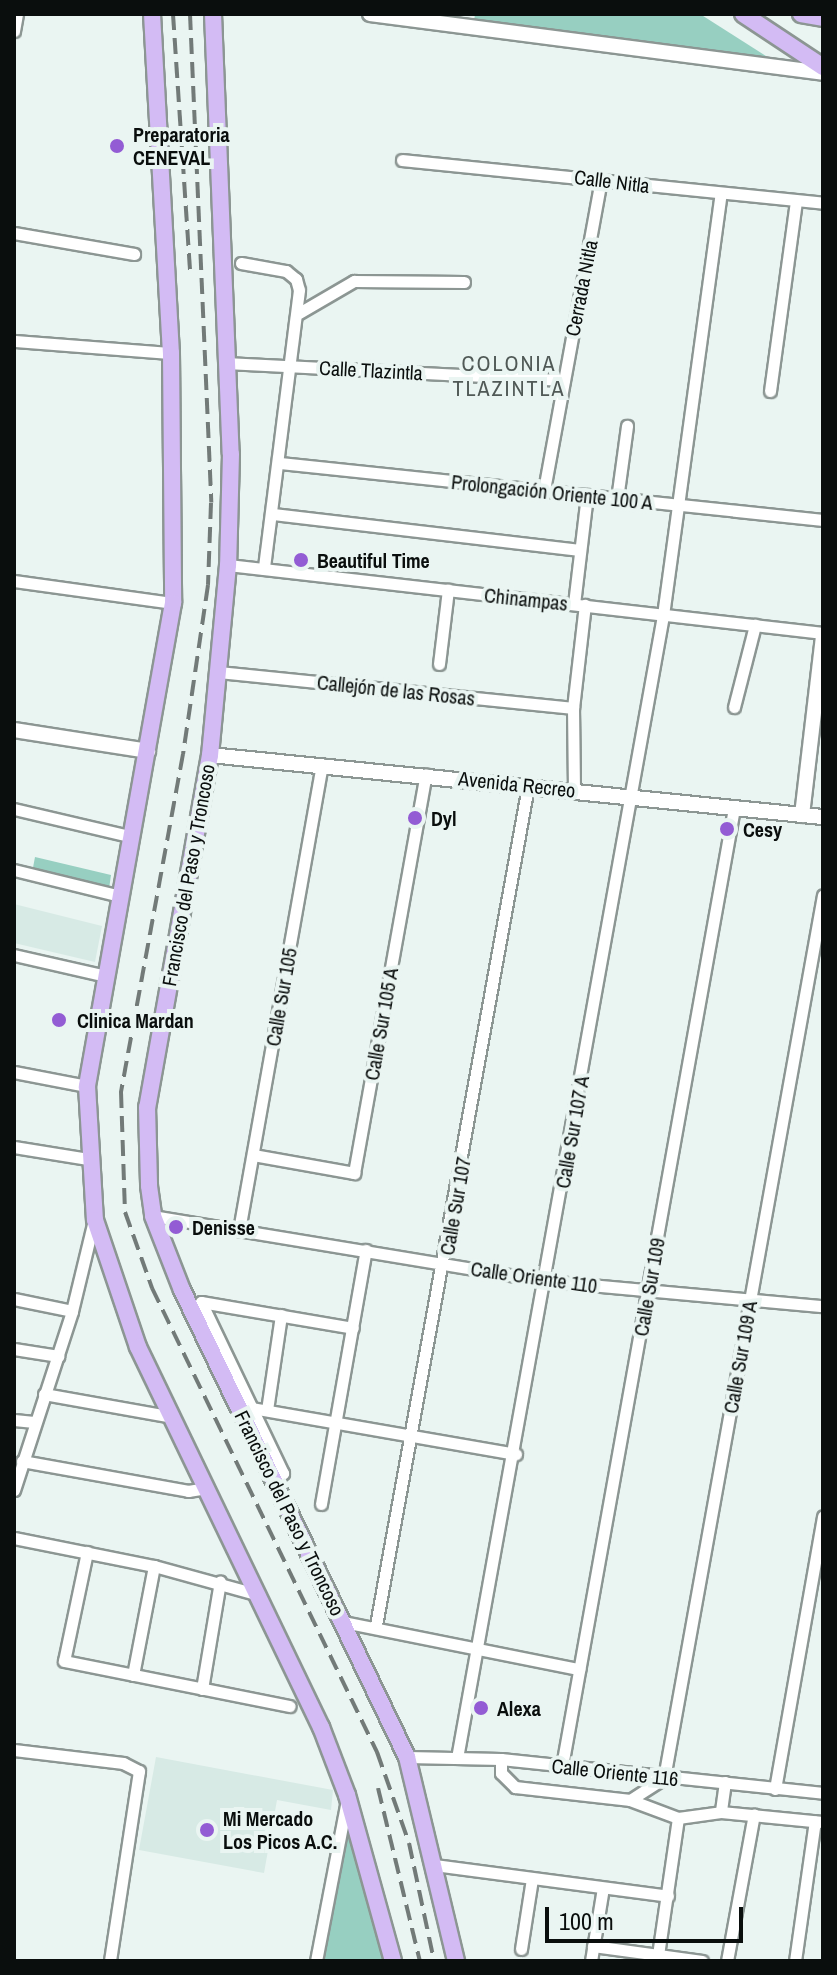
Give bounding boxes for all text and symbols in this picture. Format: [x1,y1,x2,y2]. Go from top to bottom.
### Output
place label: Preparatoria CENEVAL [133,122,230,169]
marker: Preparatoria CENEVAL [108,137,126,155]
street label: Calle Nitla [573,164,651,198]
street label: Cerrada Nitla [560,238,602,338]
district label: COLONIA TLAZINTLA [452,350,566,402]
street label: Calle Tlazintla [318,355,424,385]
street label: Prolongación Oriente 100 A [450,469,654,515]
place label: Beautiful Time [317,548,430,572]
marker: Beautiful Time [292,551,310,569]
street label: Chinampas [483,583,569,615]
street label: Callejón de las Rosas [316,670,476,710]
street label: Francisco del Paso y Troncoso [157,762,219,988]
street label: Avenida Recreo [457,766,577,802]
place label: Dyl [431,806,457,830]
marker: Dyl [406,809,424,827]
place label: Cesy [743,817,782,841]
marker: Cesy [718,820,736,838]
street label: Calle Sur 105 [261,946,301,1048]
street label: Calle Sur 105 A [359,965,403,1083]
place label: Clinica Mardan [77,1008,194,1032]
marker: Clinica Mardan [48,1009,70,1031]
street label: Calle Sur 107 A [550,1073,594,1191]
street label: Calle Sur 107 [435,1155,475,1257]
place label: Denisse [192,1215,255,1239]
marker: Denisse [167,1218,185,1236]
street label: Calle Sur 109 [629,1236,669,1338]
street label: Calle Oriente 110 [469,1256,599,1298]
street label: Calle Sur 109 A [718,1298,762,1416]
street label: Francisco del Paso y Troncoso [230,1406,350,1620]
place label: Alexa [497,1696,541,1720]
marker: Alexa [472,1699,490,1717]
street label: Calle Oriente 116 [550,1753,680,1791]
place label: Mi Mercado Los Picos A.C. [223,1806,338,1853]
marker: Mi Mercado Los Picos A.C. [198,1821,216,1839]
scale bar [549,1891,747,1941]
text: 100 m [559,1905,614,1937]

